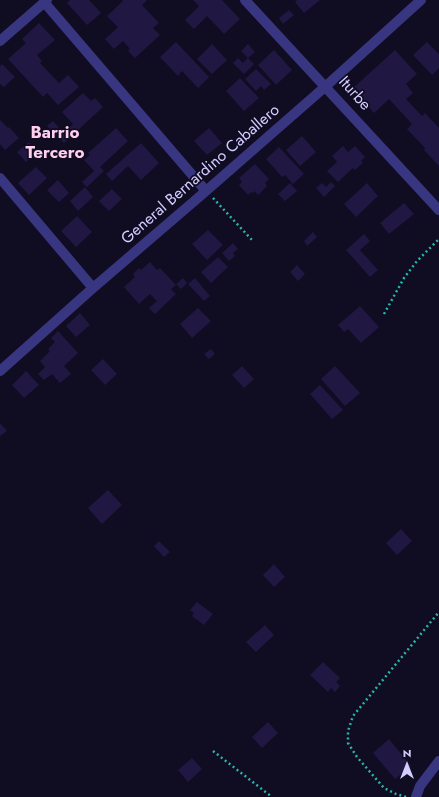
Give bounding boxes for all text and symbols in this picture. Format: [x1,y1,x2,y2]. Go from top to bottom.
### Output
street label: Iturbe [334,73,374,115]
street label: General Bernardino Caballero [118,101,284,249]
district label: Barrio Tercero [25,124,85,164]
north arrow [387,745,427,785]
text: N [403,745,411,761]

